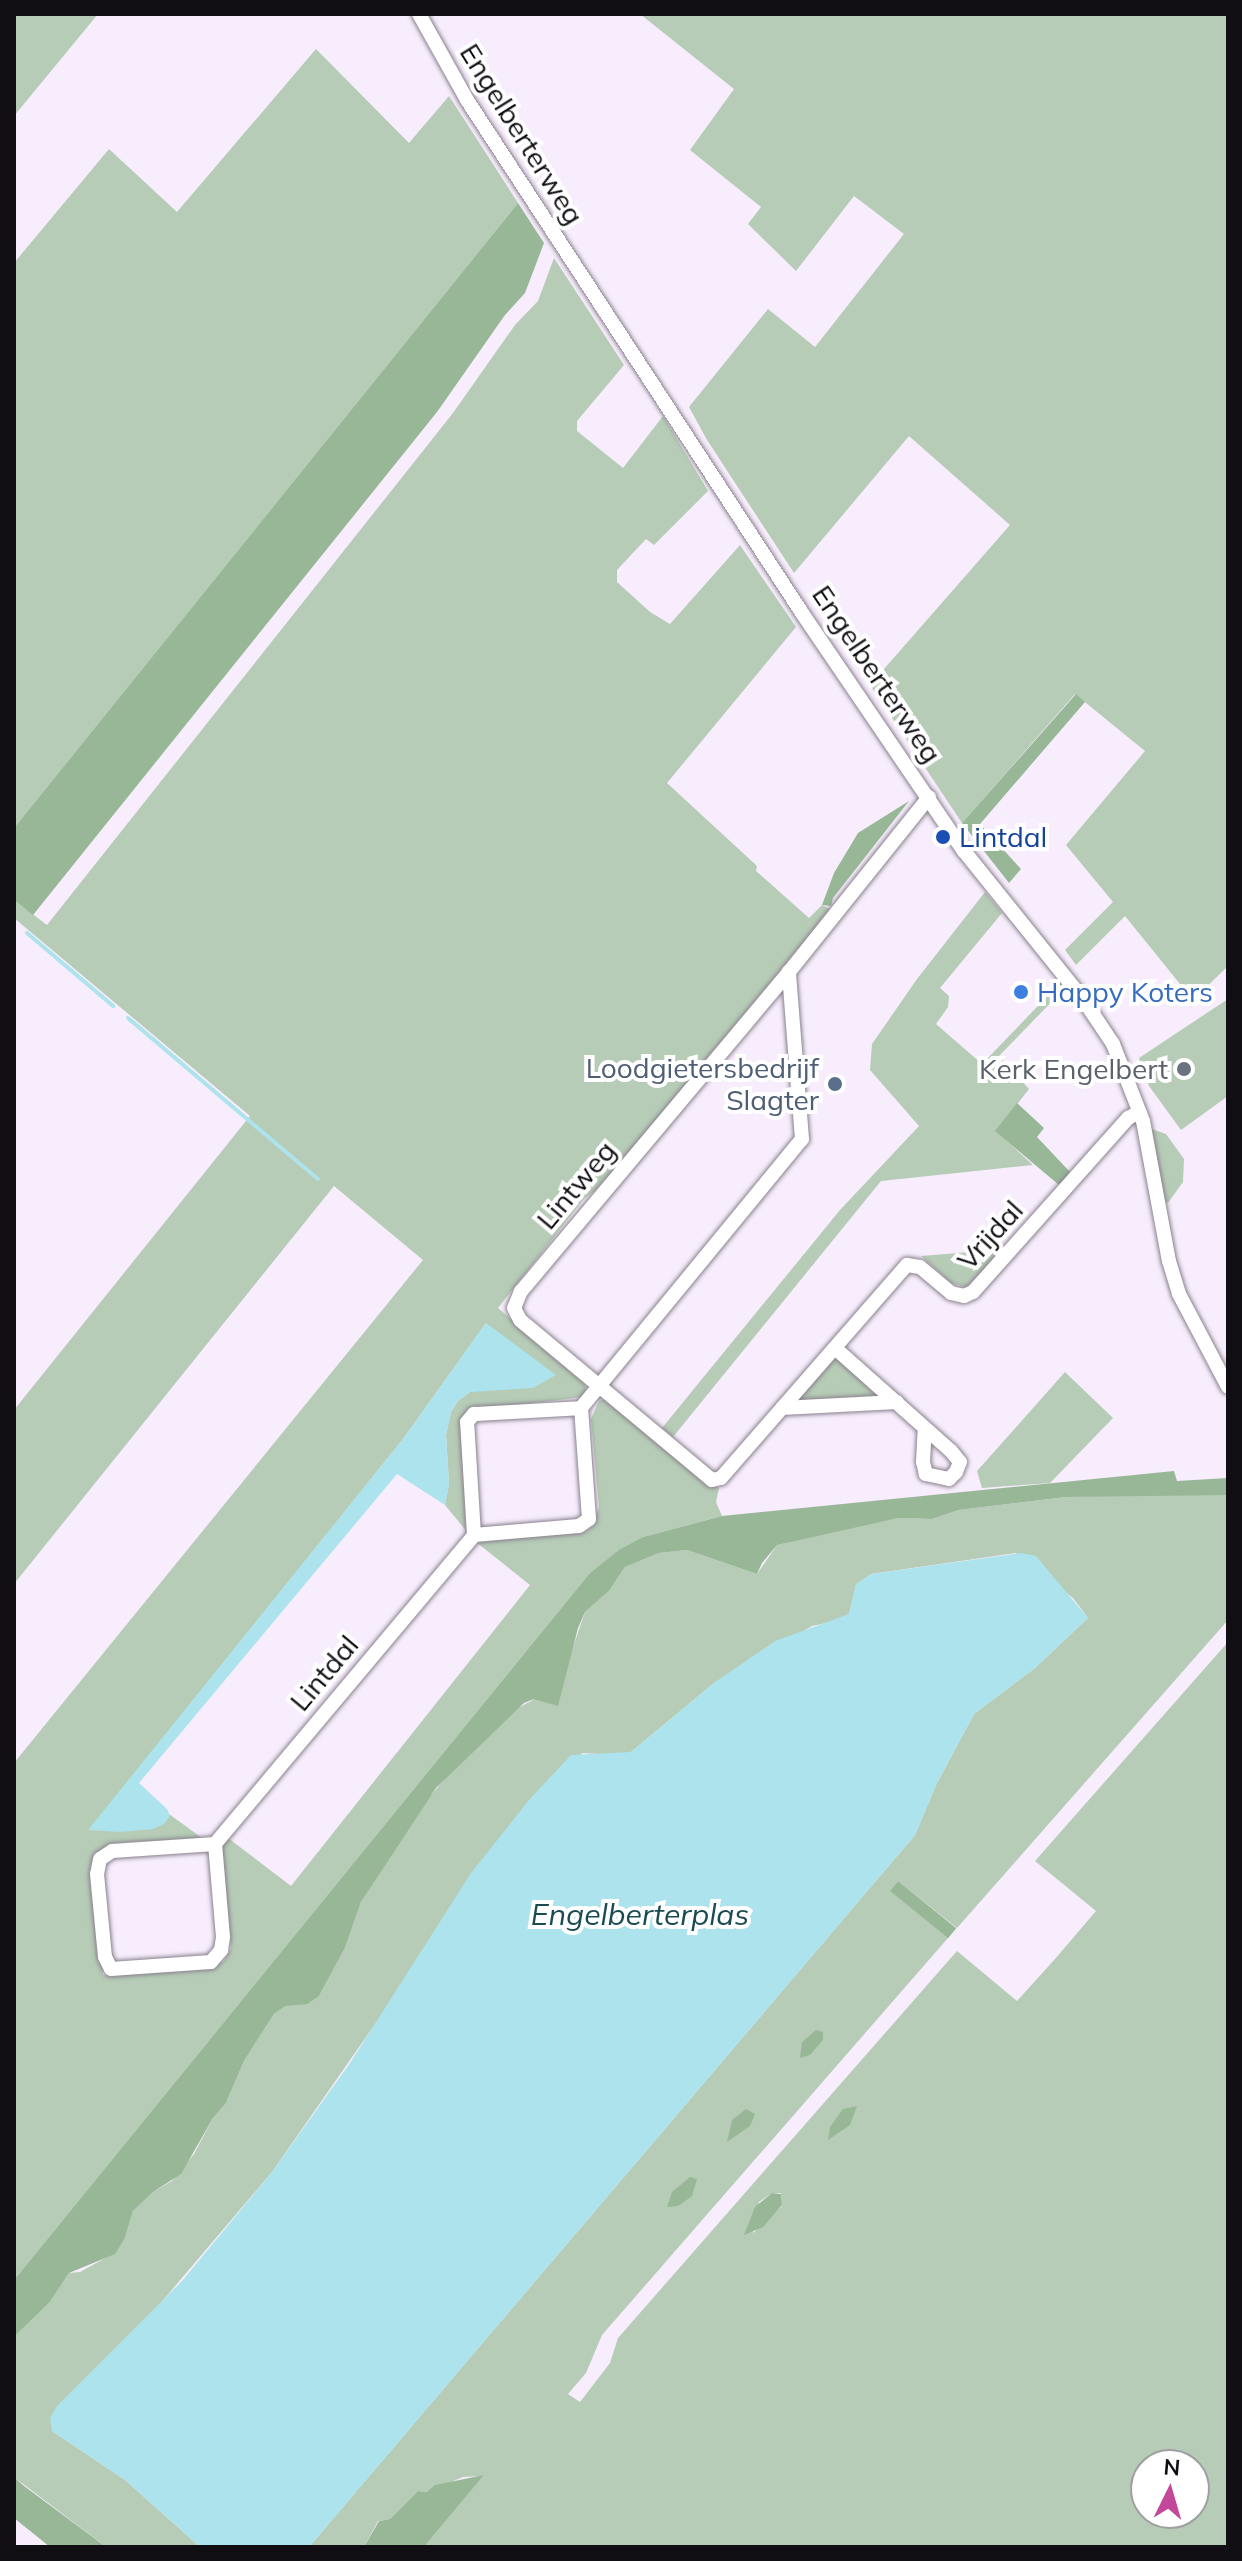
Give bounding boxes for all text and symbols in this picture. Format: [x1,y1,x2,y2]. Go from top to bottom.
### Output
street label: Engelberterweg [453,37,591,231]
street label: Engelberterweg [805,579,949,769]
place label: Lintdal [959,820,1047,854]
marker: Lintdal [934,828,952,846]
place label: Happy Koters [1037,975,1213,1009]
marker: Happy Koters [1012,983,1030,1001]
place label: Loodgietersbedrijf Slagter [586,1051,819,1117]
place label: Kerk Engelbert [979,1052,1168,1086]
marker: Kerk Engelbert [1175,1060,1193,1078]
marker: Loodgietersbedrijf Slagter [826,1075,844,1093]
street label: Lintweg [530,1134,622,1236]
street label: Vrijdal [950,1193,1030,1277]
street label: Lintdal [283,1628,365,1718]
water label: Engelberterplas [531,1896,749,1932]
north arrow [1130,2449,1210,2529]
text: N [1162,2452,1181,2482]

